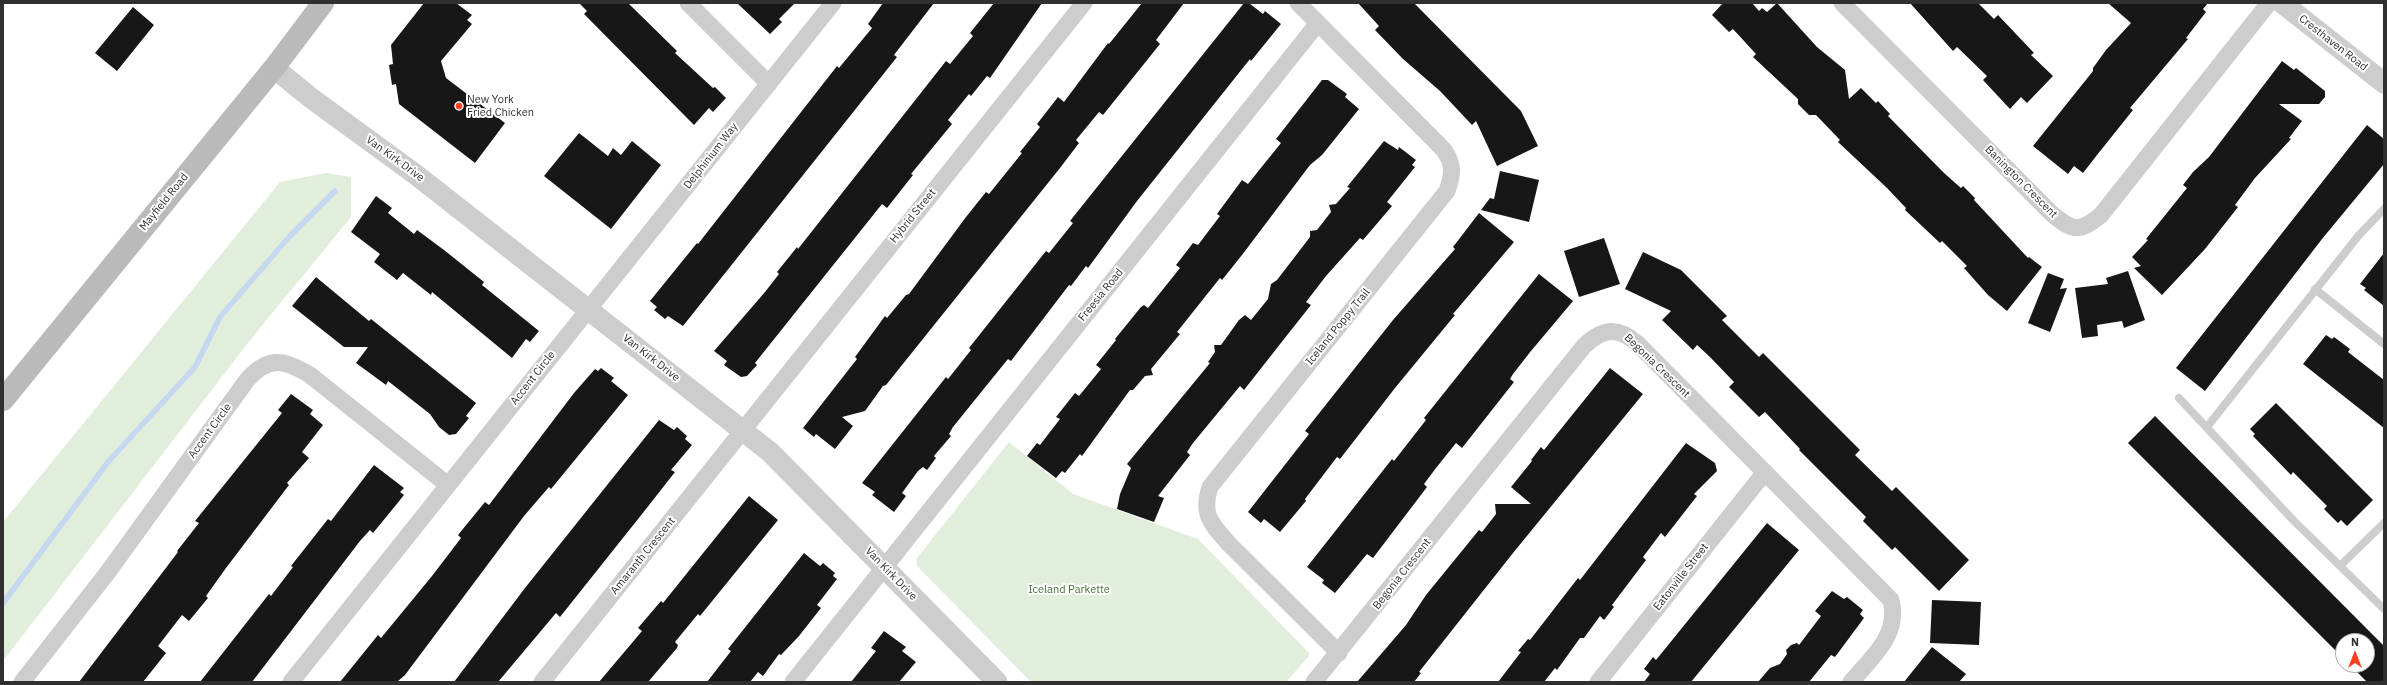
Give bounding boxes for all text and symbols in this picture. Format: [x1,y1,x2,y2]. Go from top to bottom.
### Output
street label: Cresthaven Road [2296,12,2370,74]
place label: New York Fried Chicken [467,93,534,119]
marker: New York Fried Chicken [454,101,464,111]
street label: Delphinium Way [681,120,741,192]
street label: Van Kirk Drive [363,133,427,185]
street label: Banington Crescent [1982,143,2060,221]
street label: Mayfield Road [137,171,191,233]
street label: Hybrid Street [887,186,939,246]
street label: Freesia Road [1076,266,1126,324]
street label: Iceland Poppy Trail [1303,286,1373,368]
street label: Begonia Crescent [1621,331,1693,401]
street label: Van Kirk Drive [620,332,682,384]
street label: Accent Circle [508,348,558,408]
street label: Accent Circle [186,401,234,461]
street label: Amaranth Crescent [608,515,678,597]
street label: Begonia Crescent [1370,536,1434,612]
street label: Eatonville Street [1651,541,1711,613]
street label: Van Kirk Drive [862,545,920,603]
park label: Iceland Parkette [1028,583,1110,597]
north arrow [2335,633,2375,673]
text: N [2351,635,2359,649]

